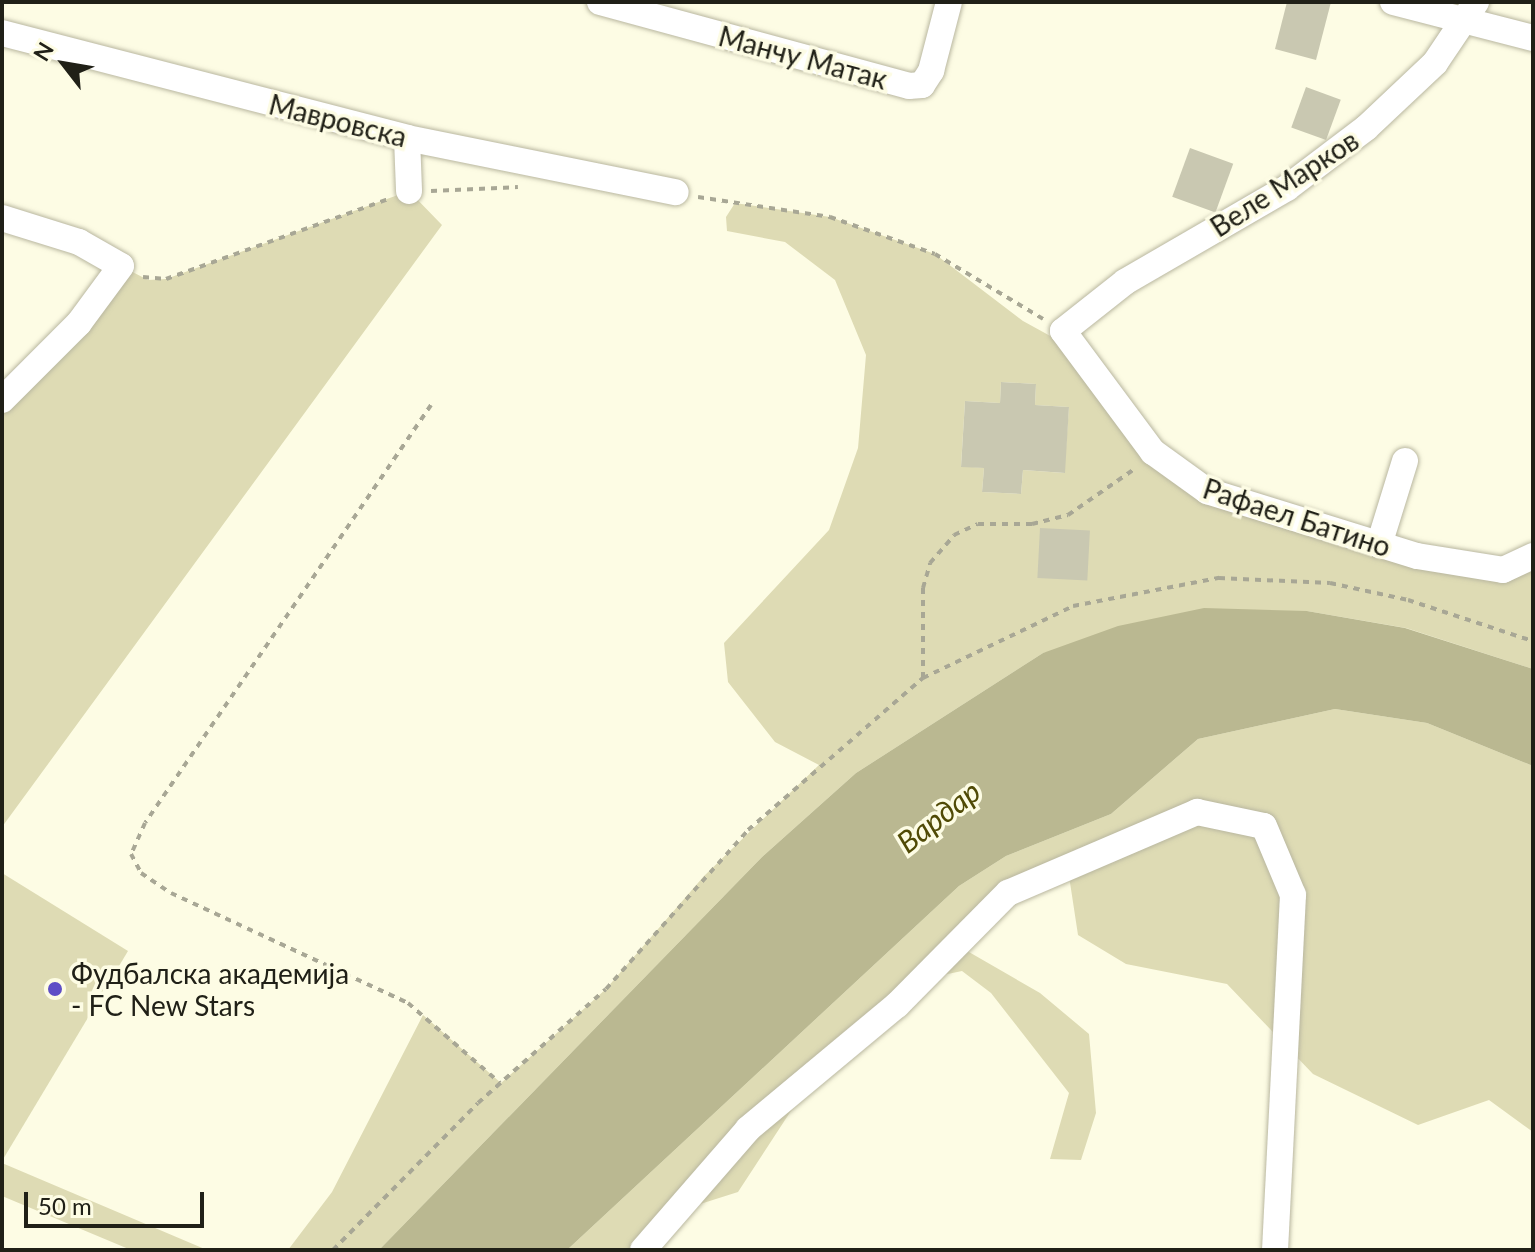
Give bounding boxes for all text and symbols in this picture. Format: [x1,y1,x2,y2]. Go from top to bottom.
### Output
street label: Манчу Матак [715,18,891,96]
north arrow [24,24,104,104]
text: N [27,37,59,66]
street label: Мавровска [266,87,410,153]
street label: Веле Марков [1204,123,1364,243]
street label: Рафаел Батино [1199,471,1395,563]
water label: Вардар [889,772,987,860]
place label: Фудбалска академија - FC New Stars [71,956,349,1022]
marker: Фудбалска академија - FC New Stars [46,980,64,998]
scale bar [28,1176,208,1226]
text: 50 m [38,1191,92,1220]

